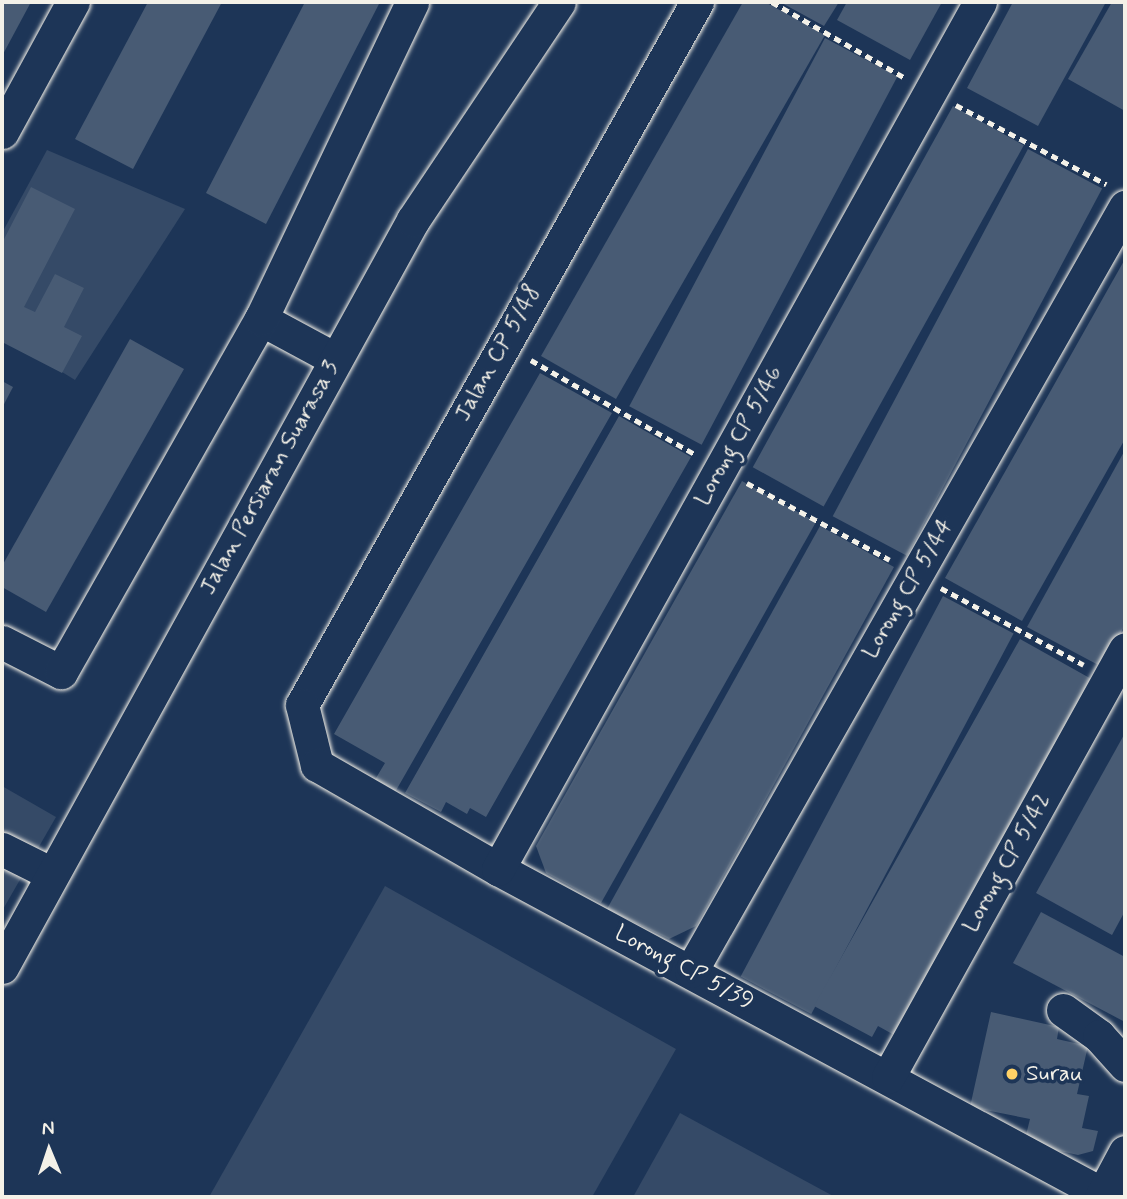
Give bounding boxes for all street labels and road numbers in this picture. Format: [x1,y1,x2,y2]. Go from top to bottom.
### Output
street label: Jalan CP 5/48 [449,280,547,426]
street label: Jalan Persiaran Suarasa 3 [194,357,346,599]
street label: Lorong CP 5/46 [689,361,789,511]
street label: Lorong CP 5/44 [857,514,959,664]
street label: Lorong CP 5/42 [957,788,1057,938]
street label: Lorong CP 5/39 [609,920,759,1016]

